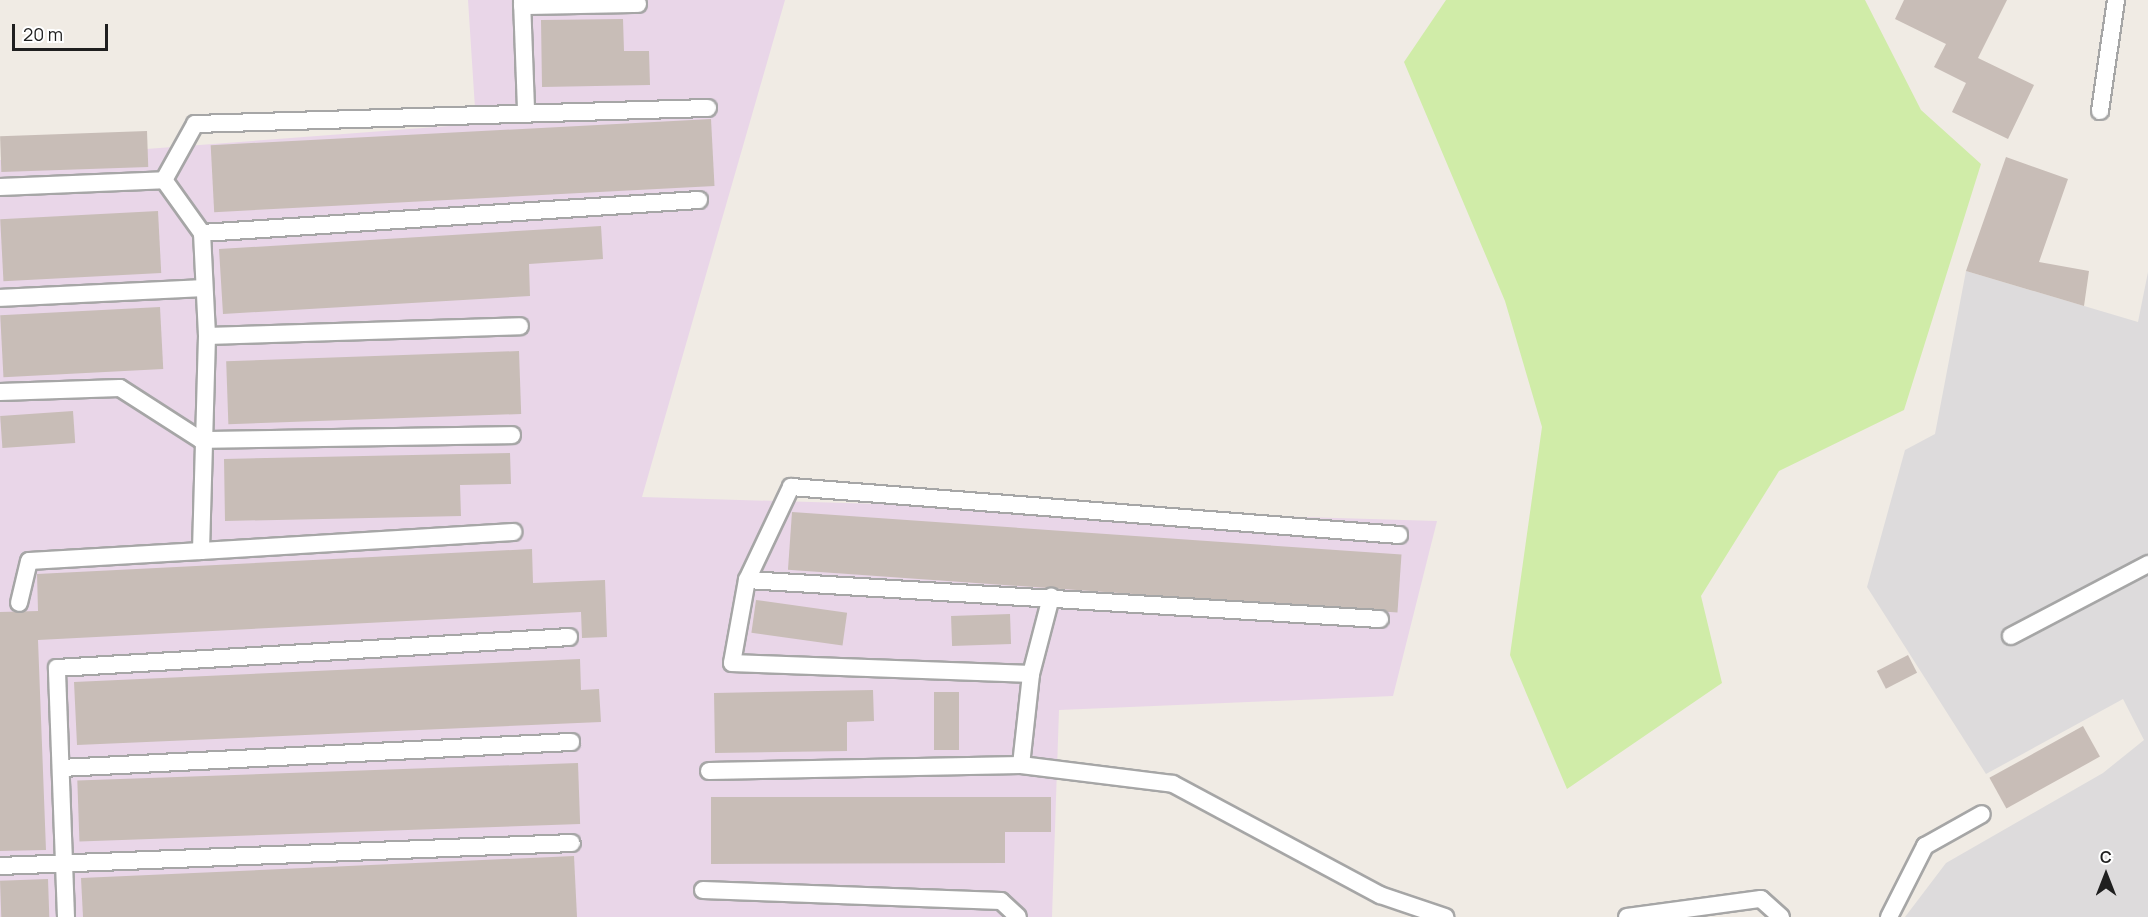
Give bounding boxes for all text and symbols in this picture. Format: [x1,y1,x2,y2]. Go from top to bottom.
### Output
scale bar [15,12,111,50]
text: 20 m [23,22,63,46]
north arrow [2076,845,2136,905]
text: С [2100,846,2112,868]

